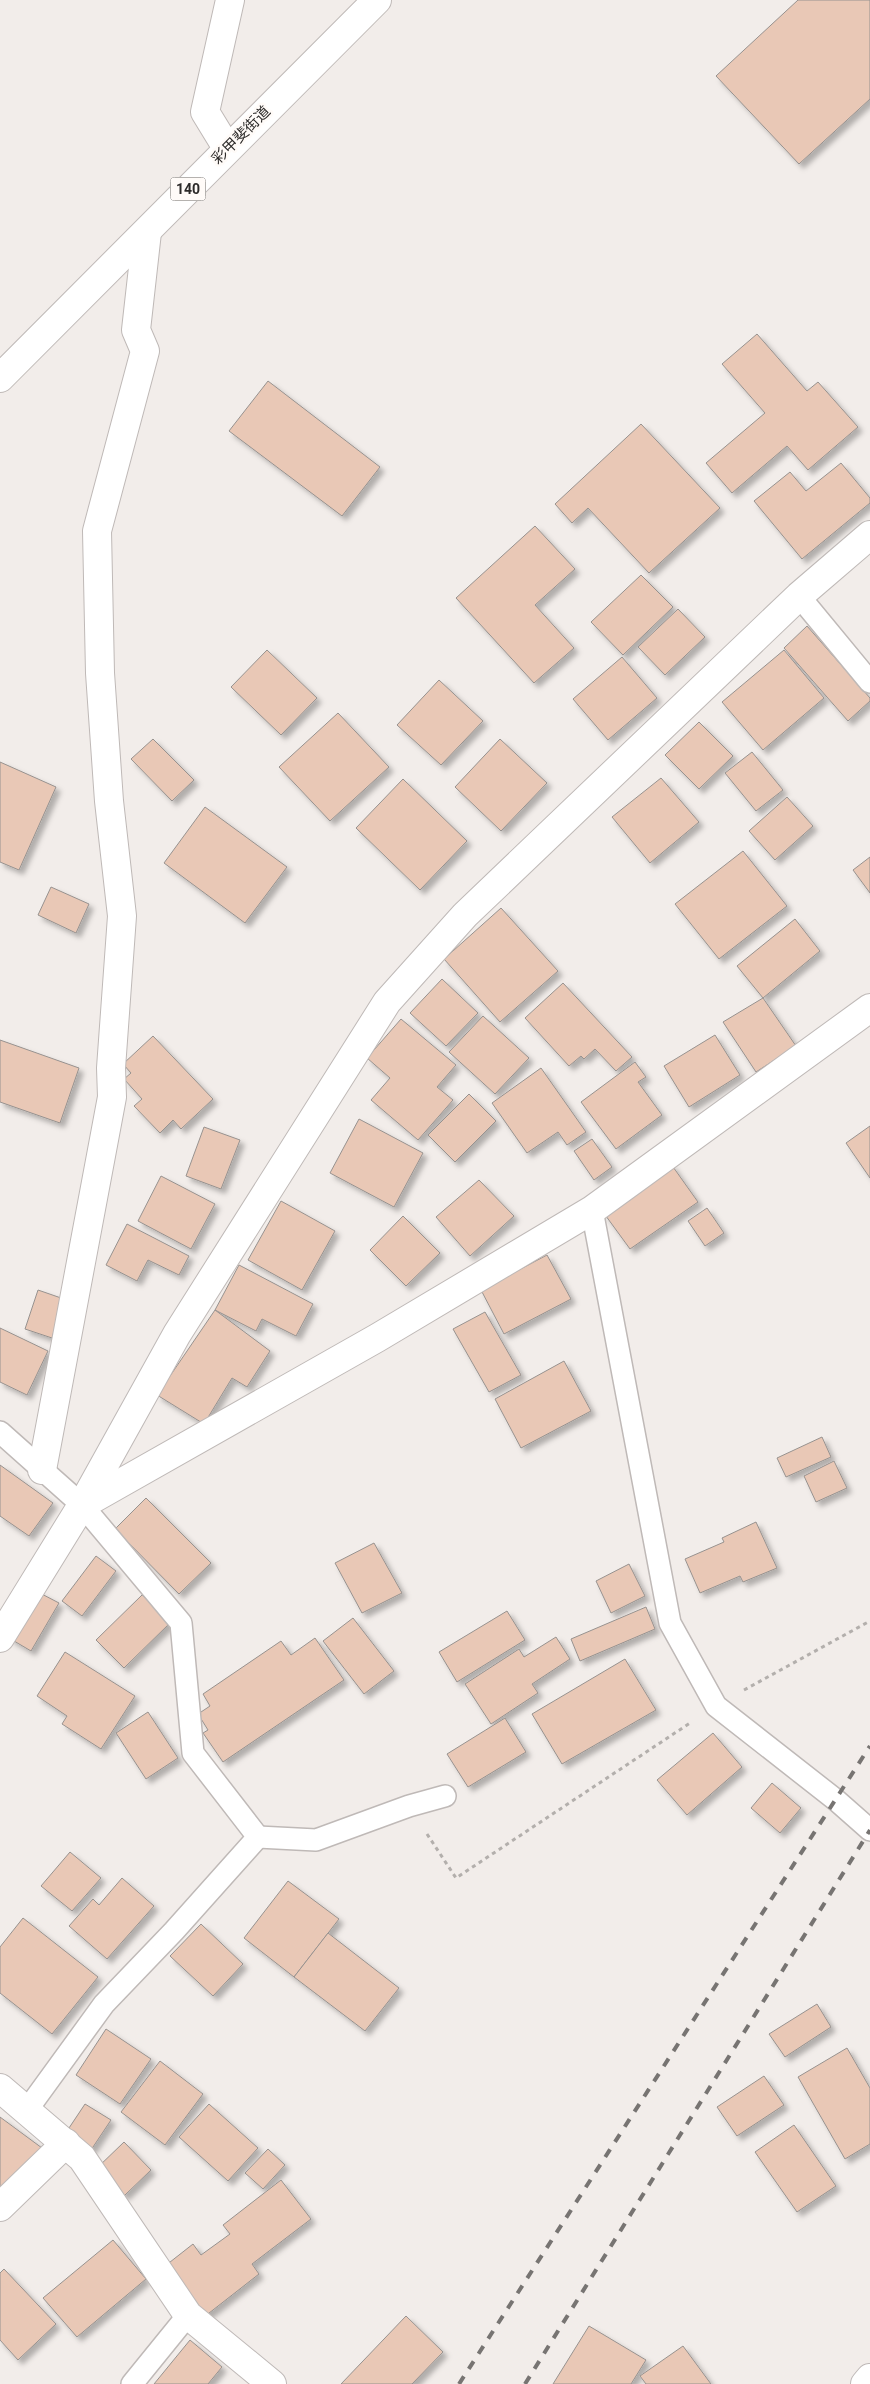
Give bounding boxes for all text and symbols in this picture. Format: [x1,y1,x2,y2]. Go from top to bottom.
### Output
street label: 彩甲斐街道 [208,102,274,168]
road number: 140 [170,178,206,200]

